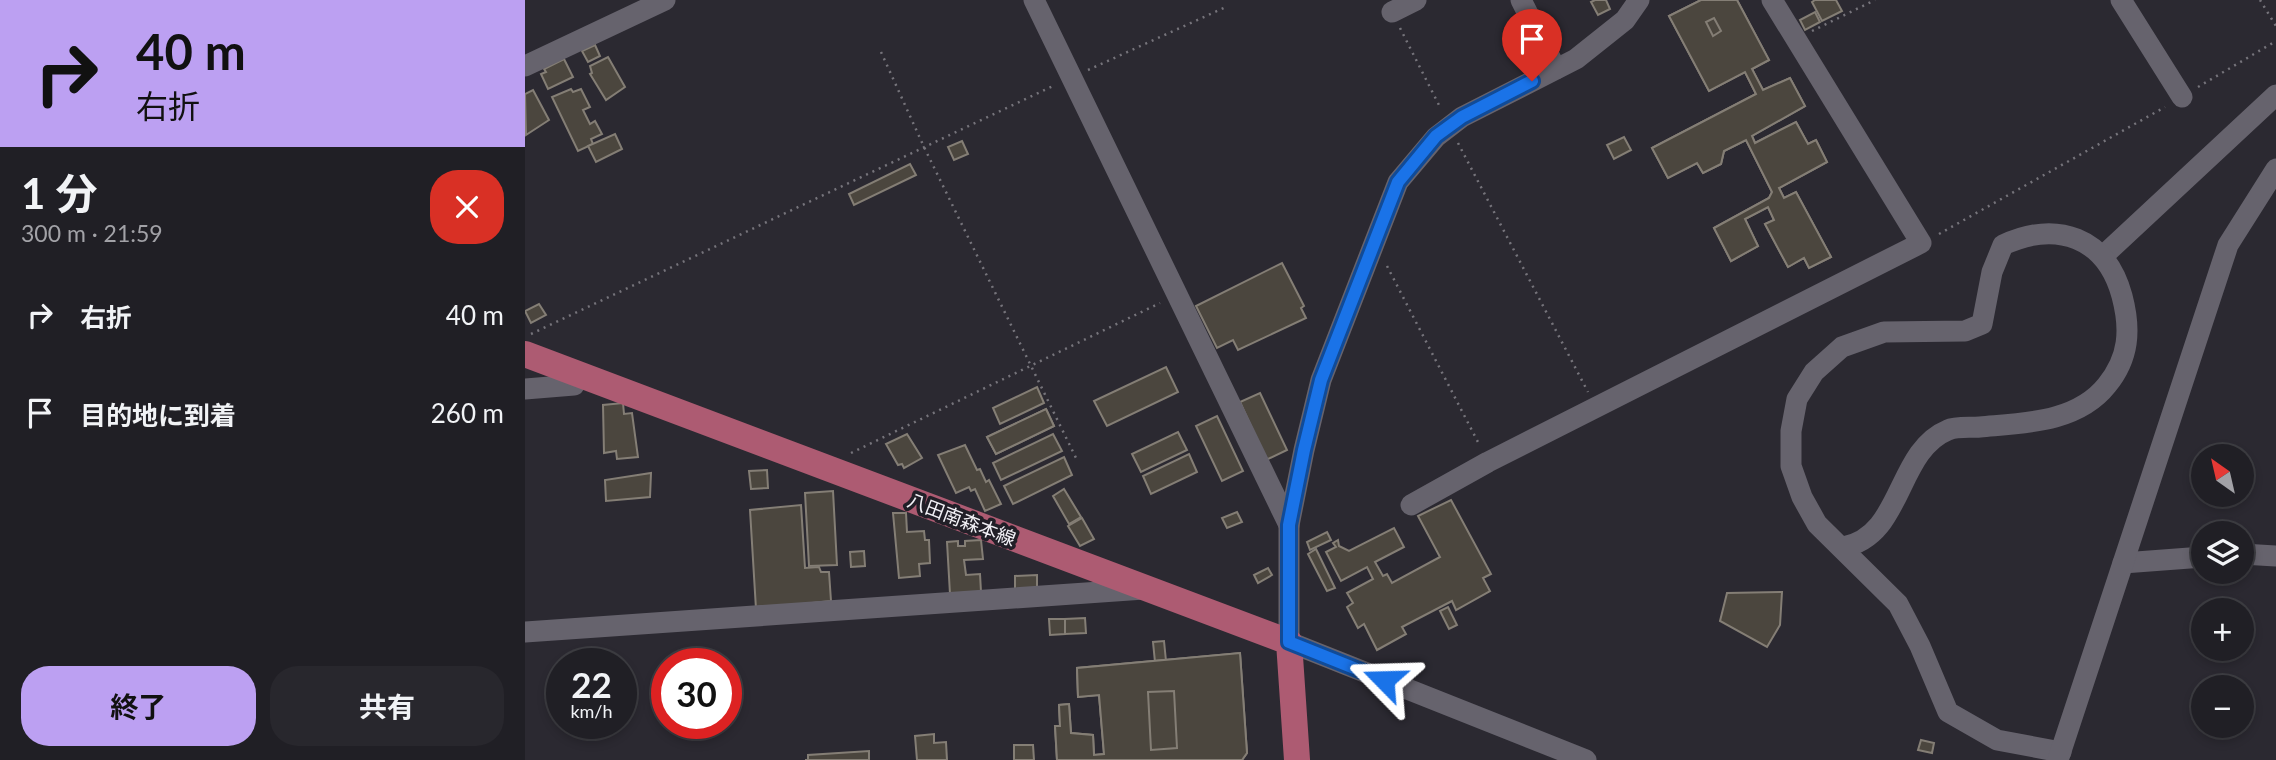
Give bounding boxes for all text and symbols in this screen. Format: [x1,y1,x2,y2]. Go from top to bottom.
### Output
pin [1502,9,1562,81]
icon: arrive [1513,20,1551,58]
text: 40 m [136,22,246,80]
icon: right [21,28,112,119]
text: 右折 [136,86,200,125]
text: 1 分 [21,168,98,218]
button: close [430,170,504,244]
text: 300 m · 21:59 [21,219,163,247]
icon: right [21,296,59,334]
text: 40 m [446,299,504,331]
text: 右折 [80,301,132,333]
icon: arrive [21,394,59,432]
text: 260 m [431,397,504,429]
text: 目的地に到着 [80,399,236,431]
north arrow [2191,444,2254,508]
map controls [2191,444,2254,738]
street label: 八田南森本線 [905,488,1019,550]
button: layers [2191,521,2254,584]
button: + [2191,598,2254,661]
position arrow [1347,643,1421,717]
speed limit sign: 30 [651,648,742,739]
text: 22 [571,663,612,705]
button: 終了 [21,666,256,746]
button: 共有 [270,666,504,746]
button: − [2191,675,2254,738]
text: km/h [570,700,613,722]

